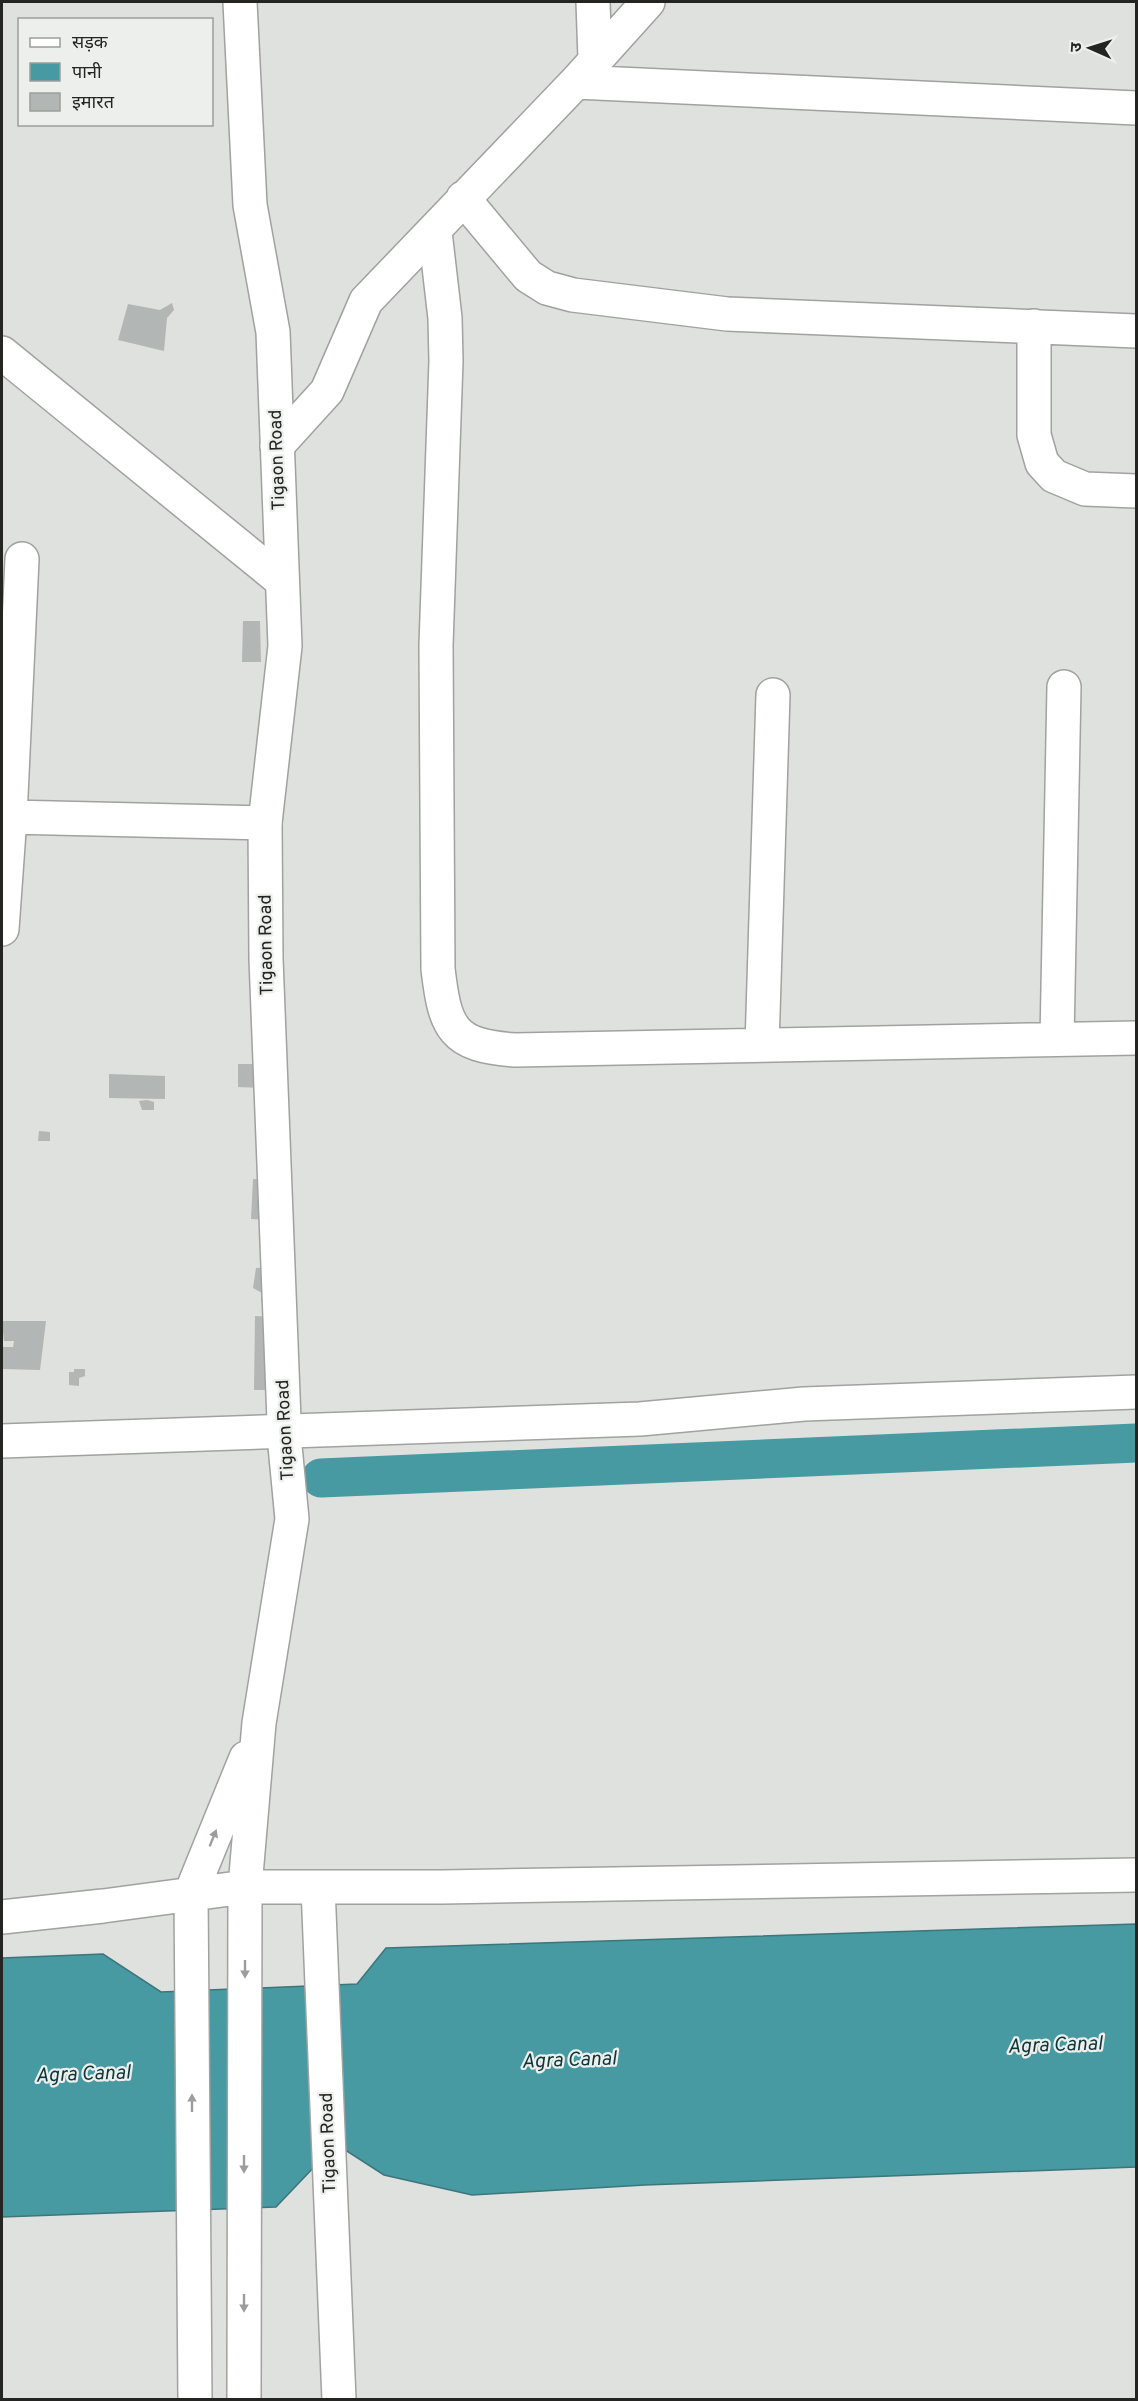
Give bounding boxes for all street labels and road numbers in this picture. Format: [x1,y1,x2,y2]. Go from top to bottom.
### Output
street label: Tigaon Road [265,409,291,511]
street label: Tigaon Road [255,894,279,996]
street label: Tigaon Road [272,1379,300,1481]
street label: Tigaon Road [316,2092,342,2194]

